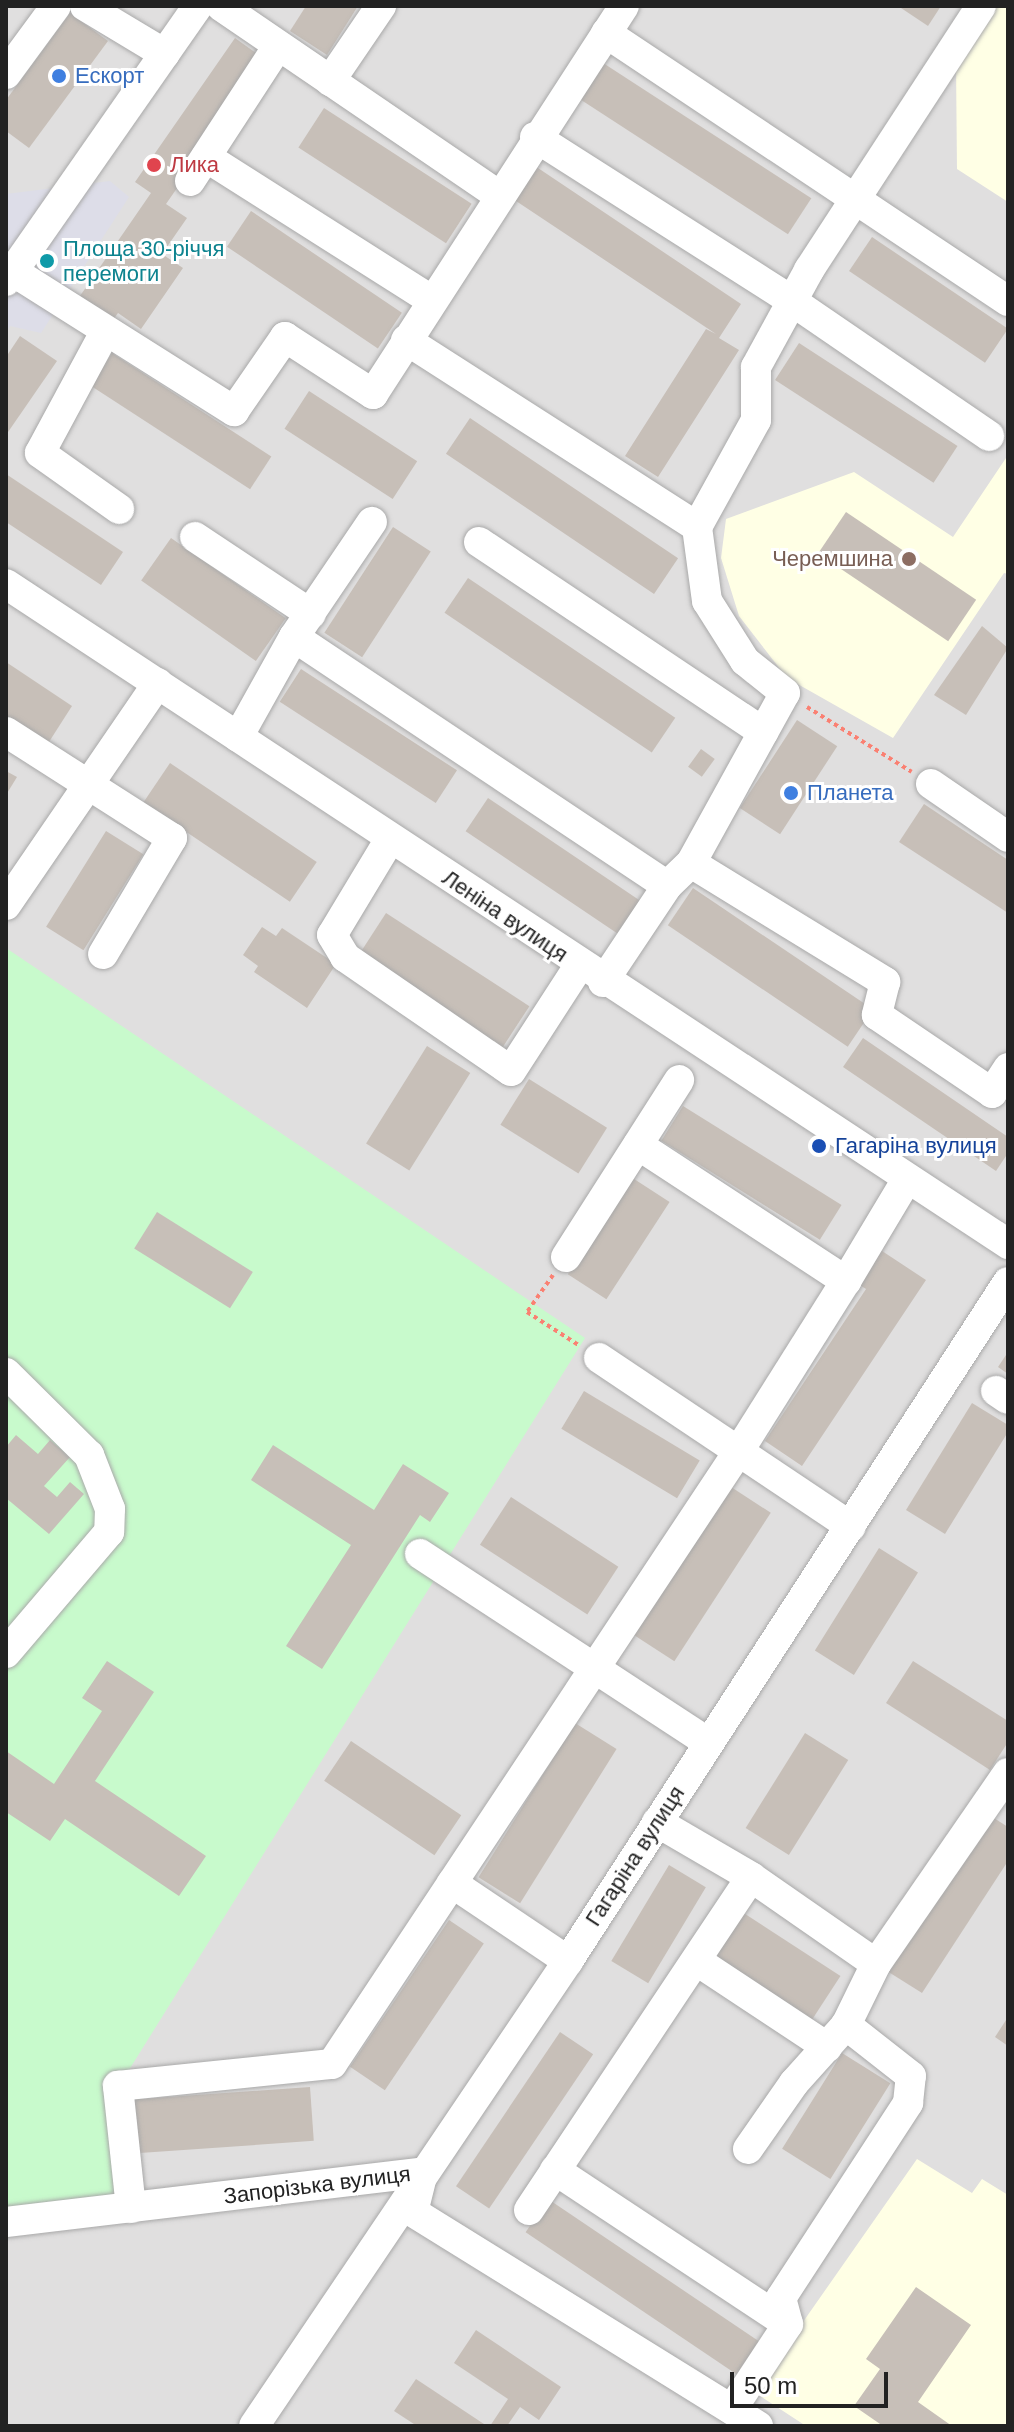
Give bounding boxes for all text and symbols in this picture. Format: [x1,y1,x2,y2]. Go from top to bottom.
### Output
place label: Ескорт [75,63,144,89]
marker: Ескорт [50,67,68,85]
place label: Лика [170,152,219,178]
marker: Лика [145,156,163,174]
place label: Площа 30-річчя перемоги [63,235,224,286]
marker: Площа 30-річчя перемоги [38,252,56,270]
place label: Черемшина [772,546,893,572]
marker: Черемшина [900,550,918,568]
place label: Планета [807,780,894,806]
marker: Планета [782,784,800,802]
street label: Леніна вулиця [437,864,573,968]
place label: Гагаріна вулиця [835,1133,997,1159]
marker: Гагаріна вулиця [810,1137,828,1155]
street label: Гагаріна вулиця [580,1781,690,1931]
street label: Запорізька вулиця [222,2160,412,2210]
scale bar [734,2356,892,2406]
text: 50 m [744,2372,797,2399]

